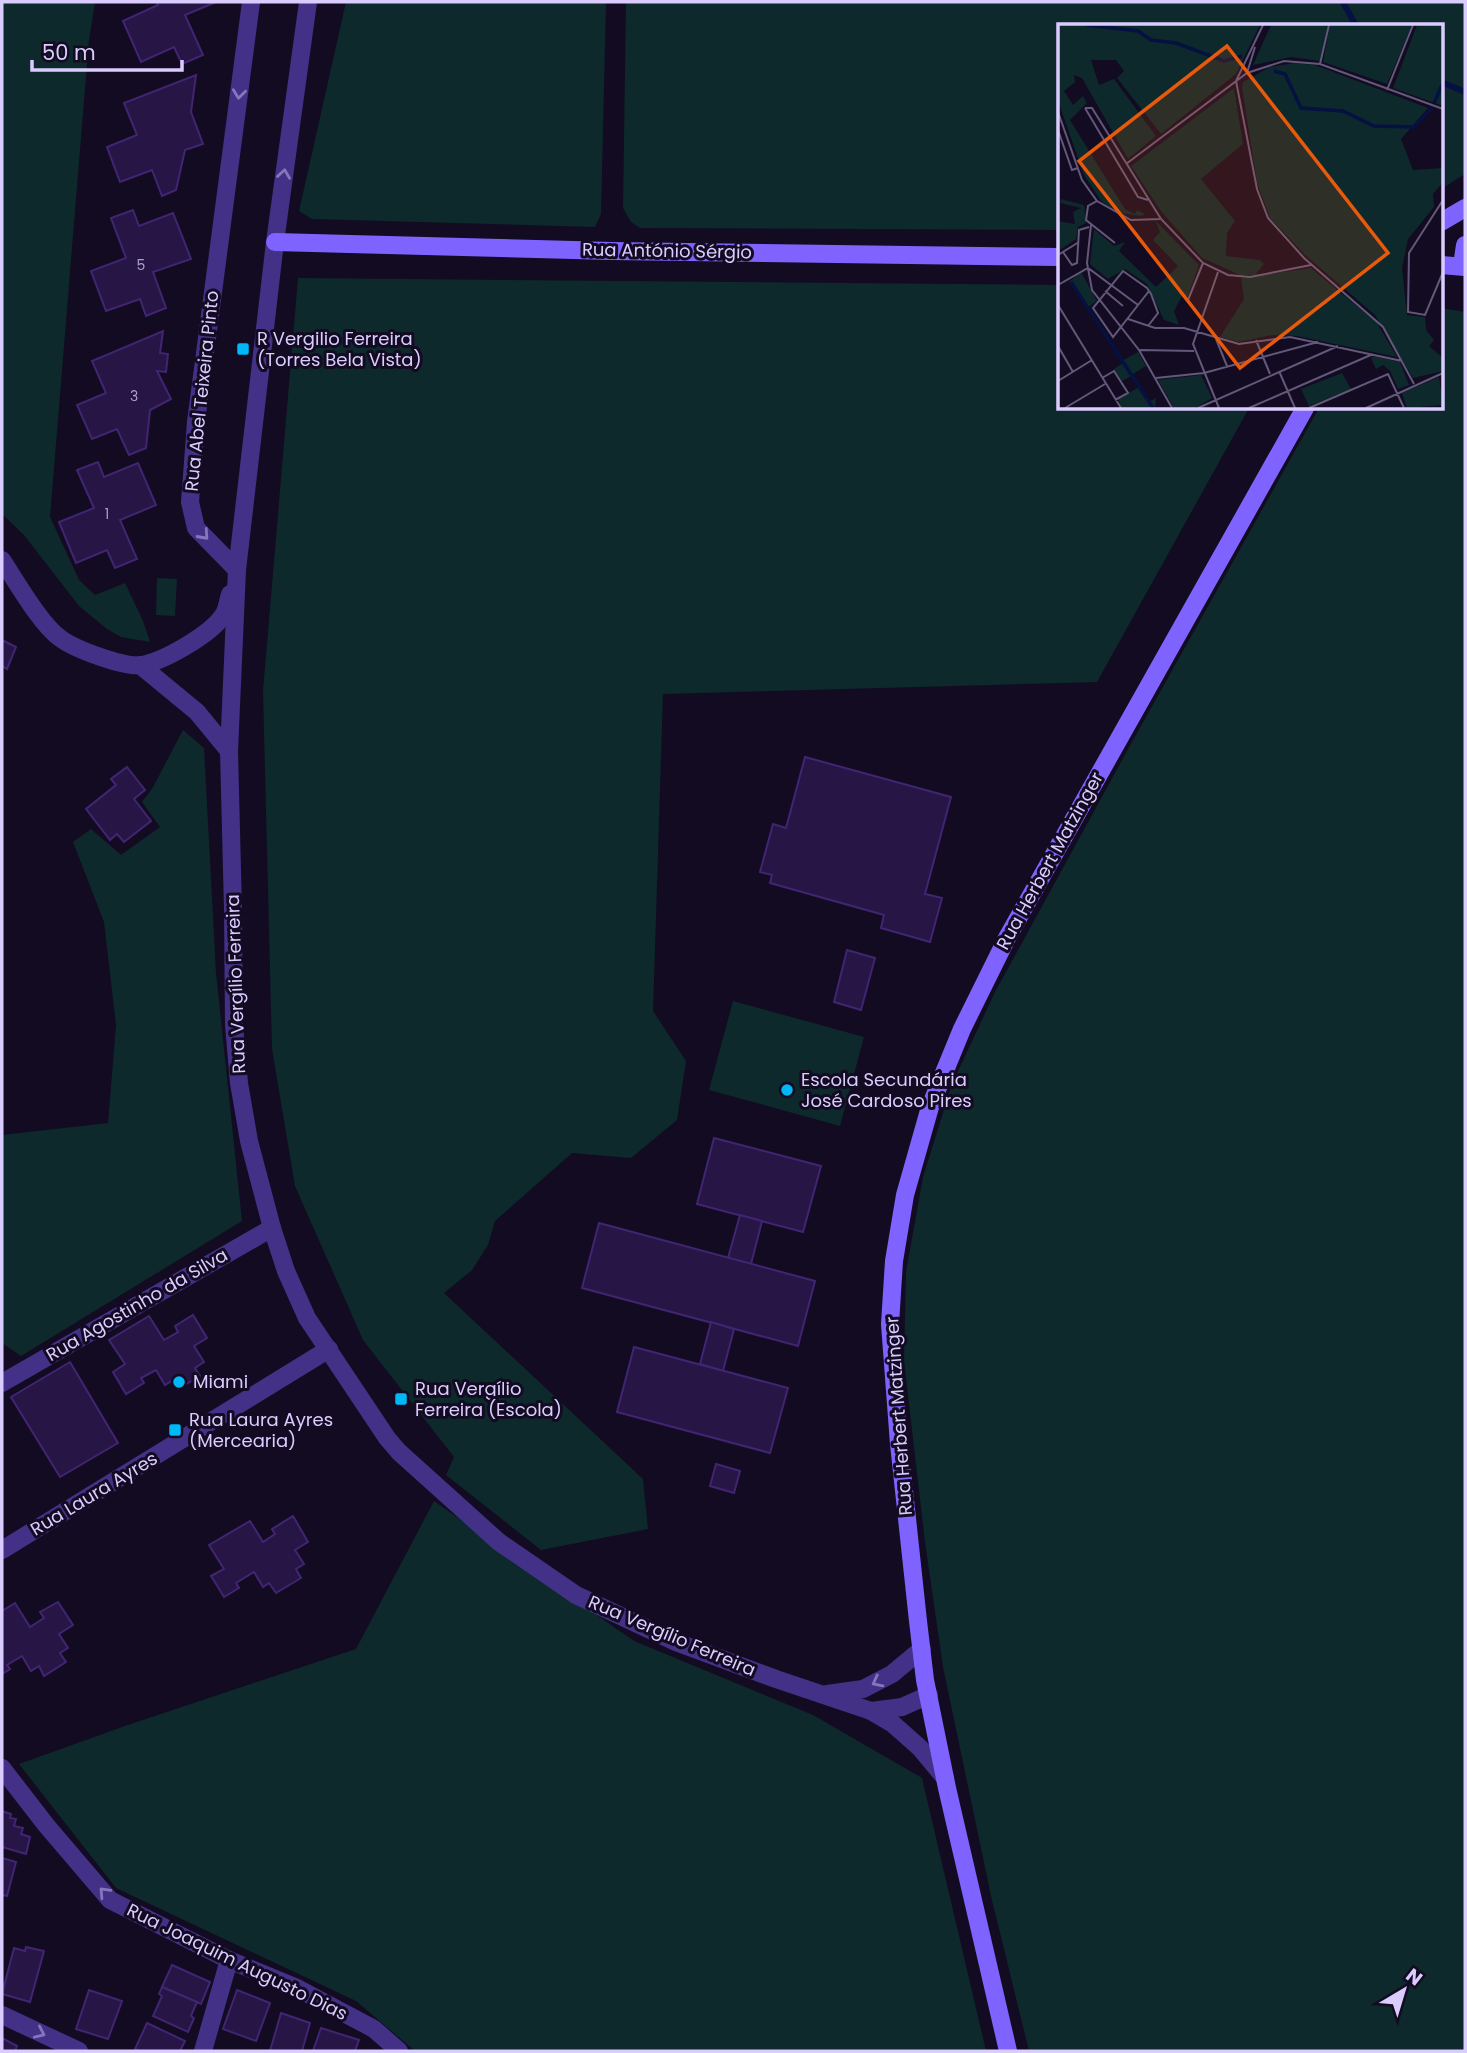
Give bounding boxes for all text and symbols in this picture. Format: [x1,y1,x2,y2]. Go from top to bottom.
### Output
inset map [1058,24,1442,410]
scale bar [32,28,182,72]
text: 50 m [42,38,96,67]
one-way arrow [231,88,246,100]
one-way arrow [277,168,292,180]
street label: Rua António Sérgio [582,237,752,264]
house number: 5 [137,255,145,275]
street label: Rua Abel Teixeira Pinto [179,289,224,493]
place label: R Vergilio Ferreira (Torres Bela Vista) [257,326,422,372]
marker: R Vergilio Ferreira (Torres Bela Vista) [235,341,251,357]
house number: 3 [130,386,138,406]
house number: 1 [105,504,109,524]
one-way arrow [196,527,208,540]
street label: Rua Herbert Matzinger [990,767,1109,954]
street label: Rua Vergílio Ferreira [220,894,251,1074]
place label: Escola Secundária José Cardoso Pires [801,1067,972,1113]
marker: Escola Secundária José Cardoso Pires [779,1082,795,1098]
street label: Rua Agostinho da Silva [41,1242,232,1367]
street label: Rua Herbert Matzinger [879,1315,918,1516]
place label: Miami [193,1369,248,1394]
marker: Miami [171,1374,187,1390]
place label: Rua Vergílio Ferreira (Escola) [415,1376,562,1422]
marker: Rua Vergílio Ferreira (Escola) [393,1391,409,1407]
place label: Rua Laura Ayres (Mercearia) [189,1407,333,1453]
marker: Rua Laura Ayres (Mercearia) [167,1422,183,1438]
street label: Rua Laura Ayres [26,1446,162,1541]
street label: Rua Vergílio Ferreira [585,1589,760,1682]
one-way arrow [872,1673,884,1687]
one-way arrow [100,1887,112,1900]
street label: Rua Joaquim Augusto Dias [123,1897,352,2026]
north arrow [1369,1955,1439,2025]
text: N [1400,1962,1428,1992]
one-way arrow [33,2025,45,2039]

